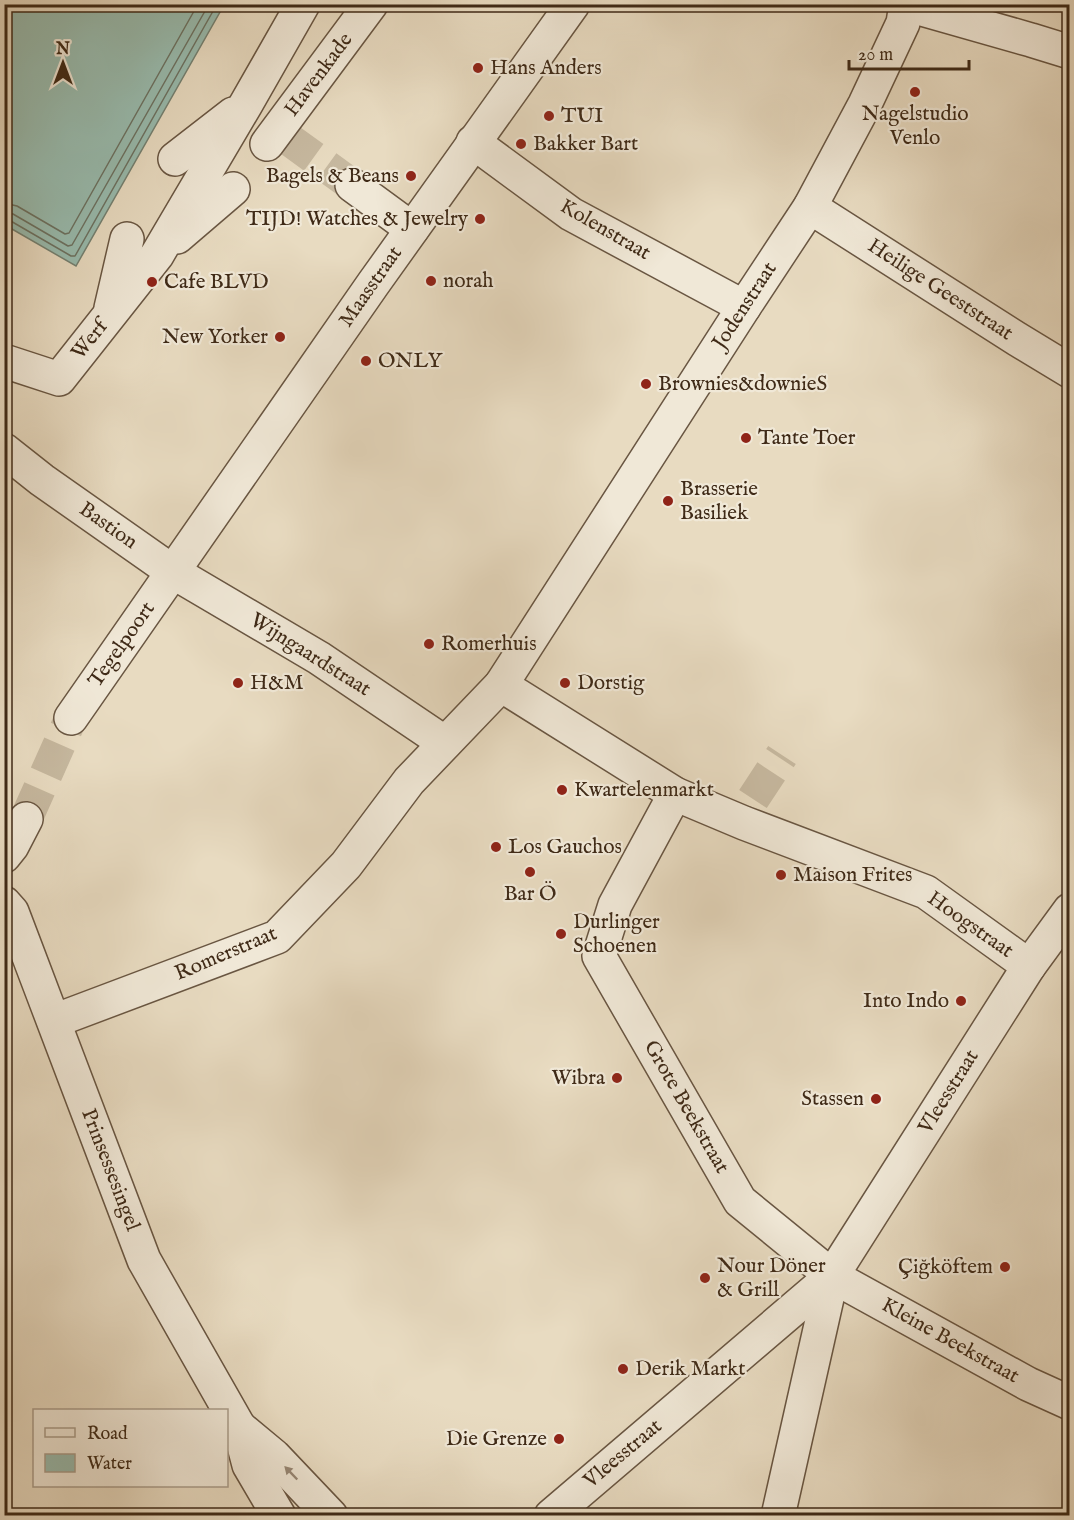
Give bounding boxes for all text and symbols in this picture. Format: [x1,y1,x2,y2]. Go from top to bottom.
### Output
street label: Havenkade [279,27,360,122]
north arrow [33,33,93,93]
scale bar [849,33,969,71]
text: N [55,40,70,60]
text: 20 m [858,44,893,67]
place label: Hans Anders [490,55,602,82]
marker: Hans Anders [471,61,485,75]
marker: Nagelstudio Venlo [908,85,922,99]
place label: Nagelstudio Venlo [862,101,968,152]
place label: TUI [561,103,603,130]
marker: TUI [542,109,556,123]
place label: Bakker Bart [533,131,638,158]
marker: Bakker Bart [514,137,528,151]
place label: Bagels & Beans [266,163,399,190]
marker: Bagels & Beans [404,169,418,183]
street label: Kolenstraat [555,193,655,267]
place label: TIJD! Watches & Jewelry [246,206,469,233]
marker: TIJD! Watches & Jewelry [473,212,487,226]
street label: Heilige Geeststraat [862,233,1018,347]
street label: Maasstraat [333,241,409,333]
street label: Jodenstraat [706,257,783,357]
place label: norah [443,268,493,295]
place label: Cafe BLVD [164,269,269,296]
marker: norah [424,274,438,288]
marker: Cafe BLVD [145,275,159,289]
street label: Werf [66,312,116,366]
place label: New Yorker [162,324,268,351]
marker: New Yorker [273,330,287,344]
place label: ONLY [378,348,444,375]
marker: ONLY [359,354,373,368]
place label: Brownies&downieS [658,371,827,398]
marker: Brownies&downieS [639,377,653,391]
place label: Tante Toer [758,425,856,452]
marker: Tante Toer [739,431,753,445]
place label: Brasserie Basiliek [680,476,758,527]
marker: Brasserie Basiliek [661,494,675,508]
street label: Bastion [73,496,143,556]
street label: Tegelpoort [83,597,161,693]
street label: Wijngaardstraat [244,607,376,703]
place label: Romerhuis [441,631,537,658]
marker: Romerhuis [422,637,436,651]
place label: H&M [250,670,304,697]
place label: Dorstig [577,670,645,697]
marker: H&M [231,676,245,690]
marker: Dorstig [558,676,572,690]
place label: Kwartelenmarkt [574,777,714,804]
marker: Kwartelenmarkt [555,783,569,797]
place label: Los Gauchos [508,834,622,861]
marker: Los Gauchos [489,840,503,854]
place label: Maison Frites [793,862,912,889]
marker: Bar Ö [523,865,537,879]
marker: Maison Frites [774,868,788,882]
place label: Bar Ö [504,881,556,908]
street label: Hoogstraat [922,885,1018,965]
place label: Durlinger Schoenen [573,909,660,960]
street label: Romerstraat [171,920,281,988]
marker: Durlinger Schoenen [554,927,568,941]
place label: Into Indo [863,988,949,1015]
marker: Into Indo [954,994,968,1008]
street label: Grote Beekstraat [637,1036,735,1178]
street label: Vleesstraat [912,1045,985,1140]
place label: Wibra [551,1065,606,1092]
marker: Wibra [610,1071,624,1085]
place label: Stassen [801,1086,864,1113]
marker: Stassen [869,1092,883,1106]
street label: Prinsessesingel [74,1105,146,1235]
place label: Nour Döner & Grill [717,1253,826,1304]
place label: Çiğköftem [898,1254,993,1281]
marker: Çiğköftem [998,1260,1012,1274]
marker: Nour Döner & Grill [698,1271,712,1285]
street label: Kleine Beekstraat [876,1292,1024,1390]
place label: Derik Markt [635,1356,746,1383]
marker: Derik Markt [616,1362,630,1376]
legend [33,1409,228,1487]
street label: Vleesstraat [577,1413,668,1495]
text: Road [87,1423,128,1446]
place label: Die Grenze [446,1426,547,1453]
marker: Die Grenze [552,1432,566,1446]
text: Water [87,1453,132,1476]
one-way arrow [284,1466,298,1481]

